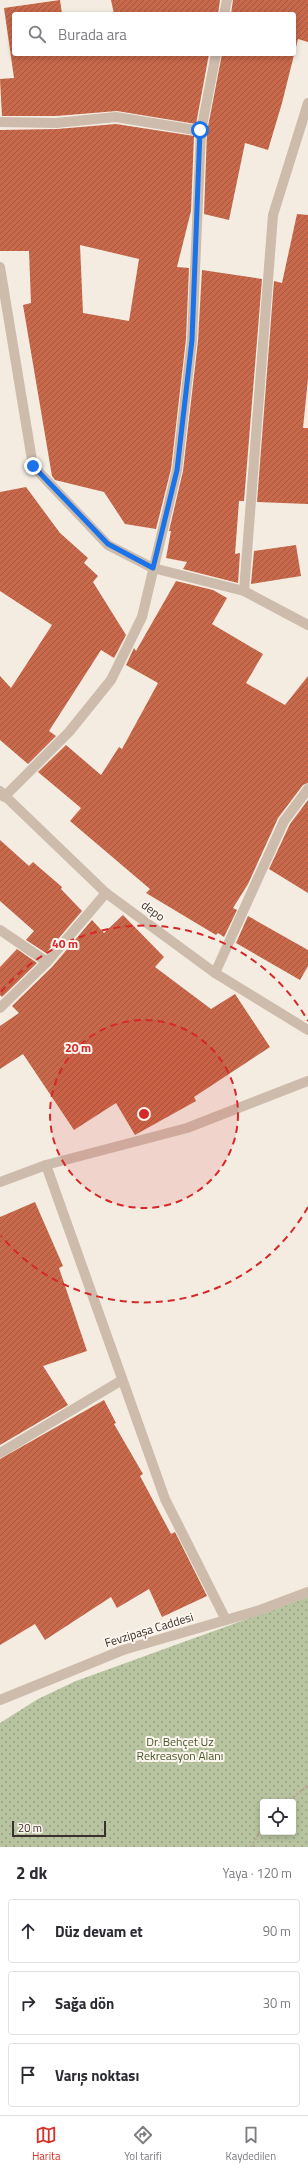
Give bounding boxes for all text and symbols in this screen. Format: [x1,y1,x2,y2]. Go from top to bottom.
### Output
search box [12,12,296,56]
icon: search [26,23,48,45]
text: Burada ara [58,23,127,46]
route start [191,121,209,139]
route end [24,457,42,475]
street label: depo [138,896,169,926]
text: 40 m [52,934,78,953]
text: 20 m [65,1038,91,1057]
centre of rings [137,1107,151,1121]
street label: Fevzipaşa Caddesi [102,1607,196,1652]
park label: Dr. Behçet Uz Rekreasyon Alanı [137,1732,223,1765]
map controls [260,1799,296,1835]
button: locate [260,1799,296,1835]
scale bar [12,1819,106,1838]
text: 20 m [18,1820,42,1836]
text: 2 dk [16,1860,47,1886]
text: Yaya · 120 m [223,1863,292,1883]
icon: ahead [17,1920,39,1942]
text: Düz devam et [55,1920,143,1943]
text: 90 m [263,1921,291,1941]
icon: right [17,1992,39,2014]
text: Sağa dön [55,1992,114,2015]
text: 30 m [263,1993,291,2013]
icon: arrive [17,2064,39,2086]
text: Varış noktası [55,2064,139,2087]
tab: Harita [32,2124,60,2164]
tab: Yol tarifi [124,2124,162,2164]
tab: Kaydedilen [226,2124,276,2164]

